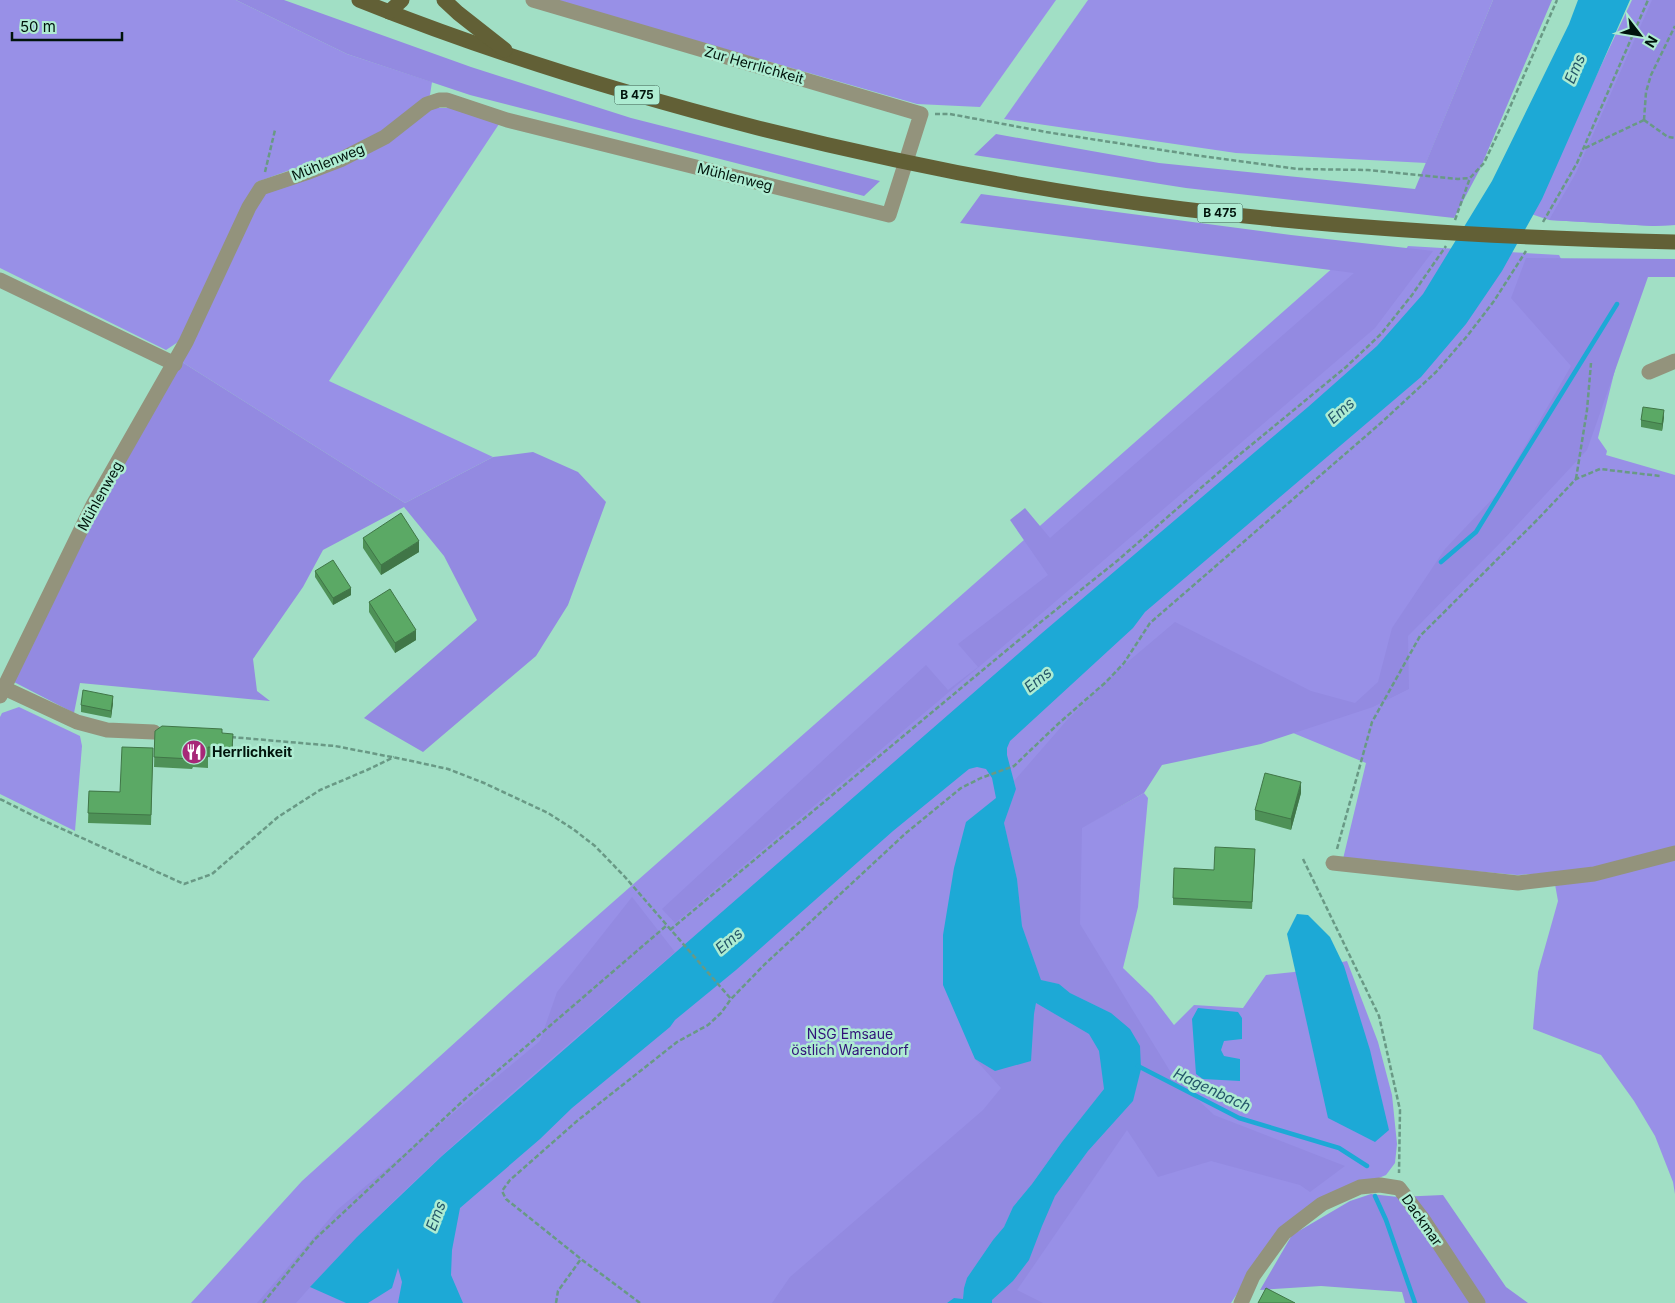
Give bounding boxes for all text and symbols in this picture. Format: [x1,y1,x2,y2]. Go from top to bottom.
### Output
scale bar [12,10,122,42]
north arrow [1615,10,1665,60]
text: 50 m [20,17,56,36]
text: N [1642,33,1662,51]
street label: Zur Herrlichkeit [703,42,806,87]
water label: Ems [1560,51,1589,86]
road number: B 475 [614,86,660,104]
street label: Mühlenweg [289,139,367,184]
street label: Mühlenweg [696,159,775,194]
road number: B 475 [1198,204,1242,222]
water label: Ems [1323,393,1358,428]
street label: Mühlenweg [73,458,126,534]
water label: Ems [1020,663,1055,696]
restaurant icon: Herrlichkeit [181,739,207,765]
place label: Herrlichkeit [212,743,292,760]
water label: Ems [711,924,746,958]
park label: NSG Emsaue östlich Warendorf [791,1025,909,1058]
water label: Hagenbach [1171,1063,1254,1116]
street label: Dackmar [1399,1191,1446,1249]
water label: Ems [421,1198,450,1233]

